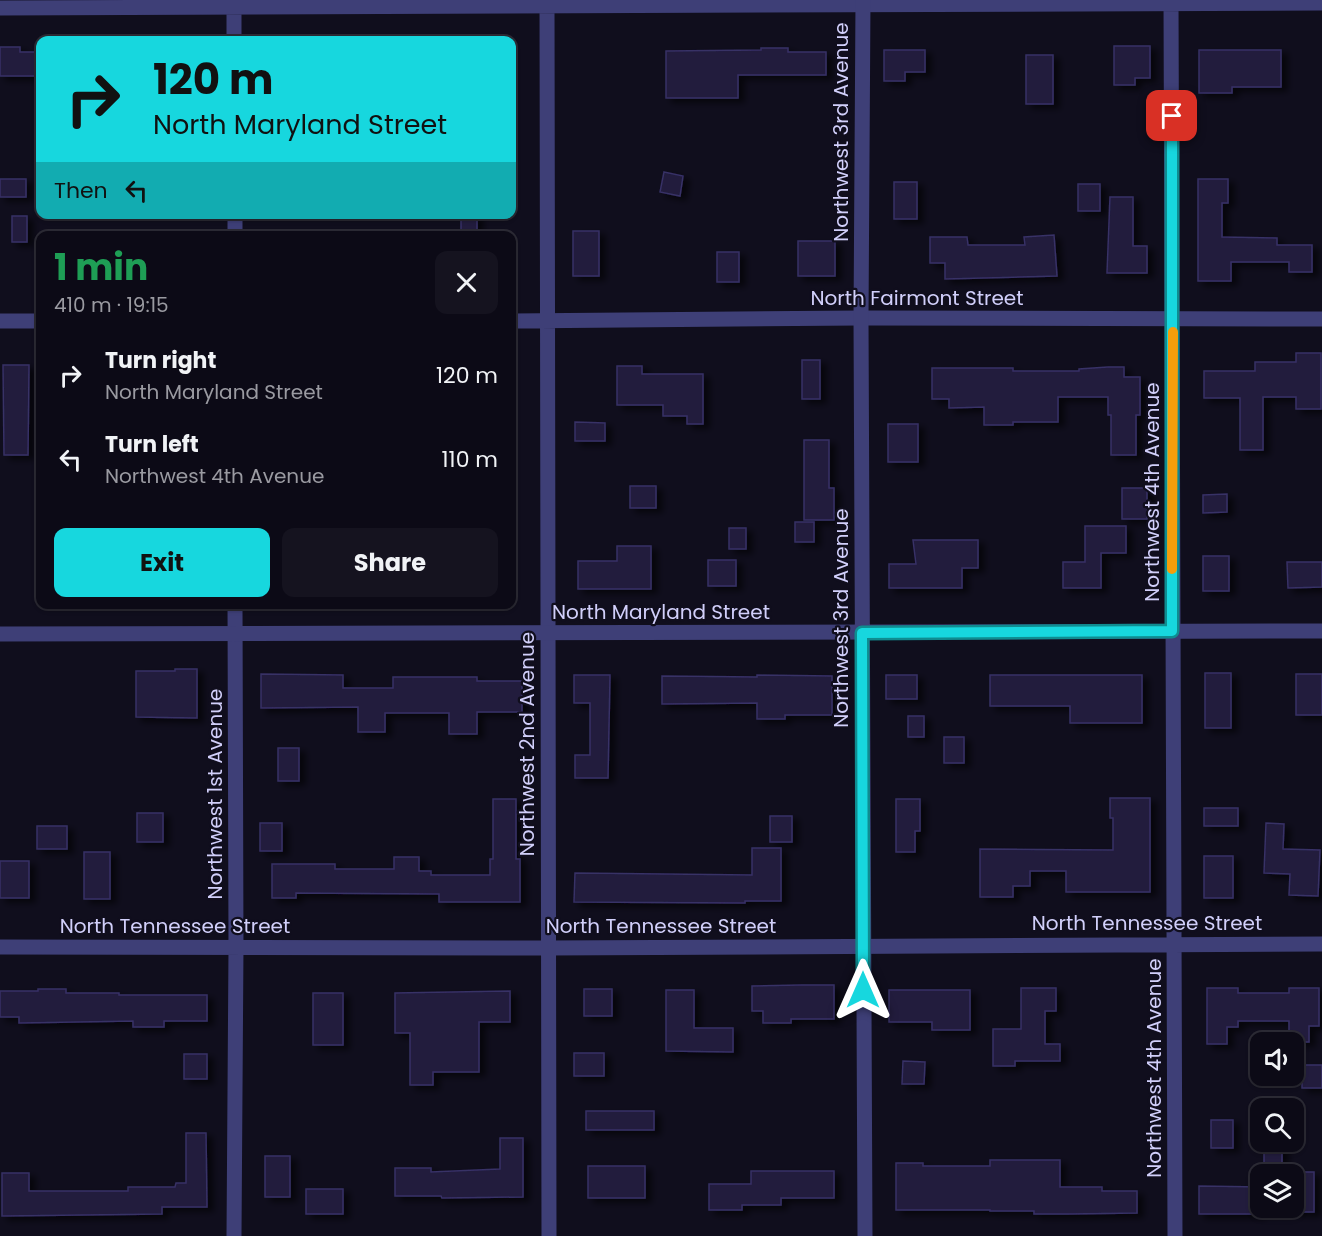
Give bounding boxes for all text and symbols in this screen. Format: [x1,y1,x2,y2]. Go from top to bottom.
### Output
street label: Northwest 3rd Avenue [827,22,855,242]
text: 120 m [153,50,274,109]
icon: right [54,60,132,138]
pin [1146,90,1197,141]
icon: arrive [1155,99,1188,132]
text: North Maryland Street [153,106,447,143]
icon: left [120,174,153,207]
text: Then [54,175,108,206]
text: 1 min [54,242,148,293]
button: close [435,251,498,314]
street label: North Fairmont Street [810,284,1024,312]
text: 410 m · 19:15 [54,291,169,319]
text: Turn right [105,345,216,376]
icon: right [54,359,87,392]
text: 120 m [436,360,498,391]
text: North Maryland Street [105,378,323,406]
street label: Northwest 4th Avenue [1138,382,1166,602]
text: Turn left [105,429,199,460]
icon: left [54,443,87,476]
text: 110 m [442,444,498,475]
text: Northwest 4th Avenue [105,462,324,490]
street label: Northwest 3rd Avenue [827,508,855,728]
button: Exit [54,528,270,597]
button: Share [282,528,498,597]
street label: North Maryland Street [552,598,770,626]
street label: Northwest 2nd Avenue [513,632,541,856]
street label: Northwest 1st Avenue [201,689,229,899]
street label: North Tennessee Street [1032,909,1262,937]
street label: North Tennessee Street [60,912,290,940]
street label: North Tennessee Street [546,912,776,940]
position arrow [831,958,895,1022]
street label: Northwest 4th Avenue [1140,958,1168,1178]
map controls [1250,1032,1304,1218]
button: sound [1250,1032,1304,1086]
button: search [1250,1098,1304,1152]
button: layers [1250,1164,1304,1218]

